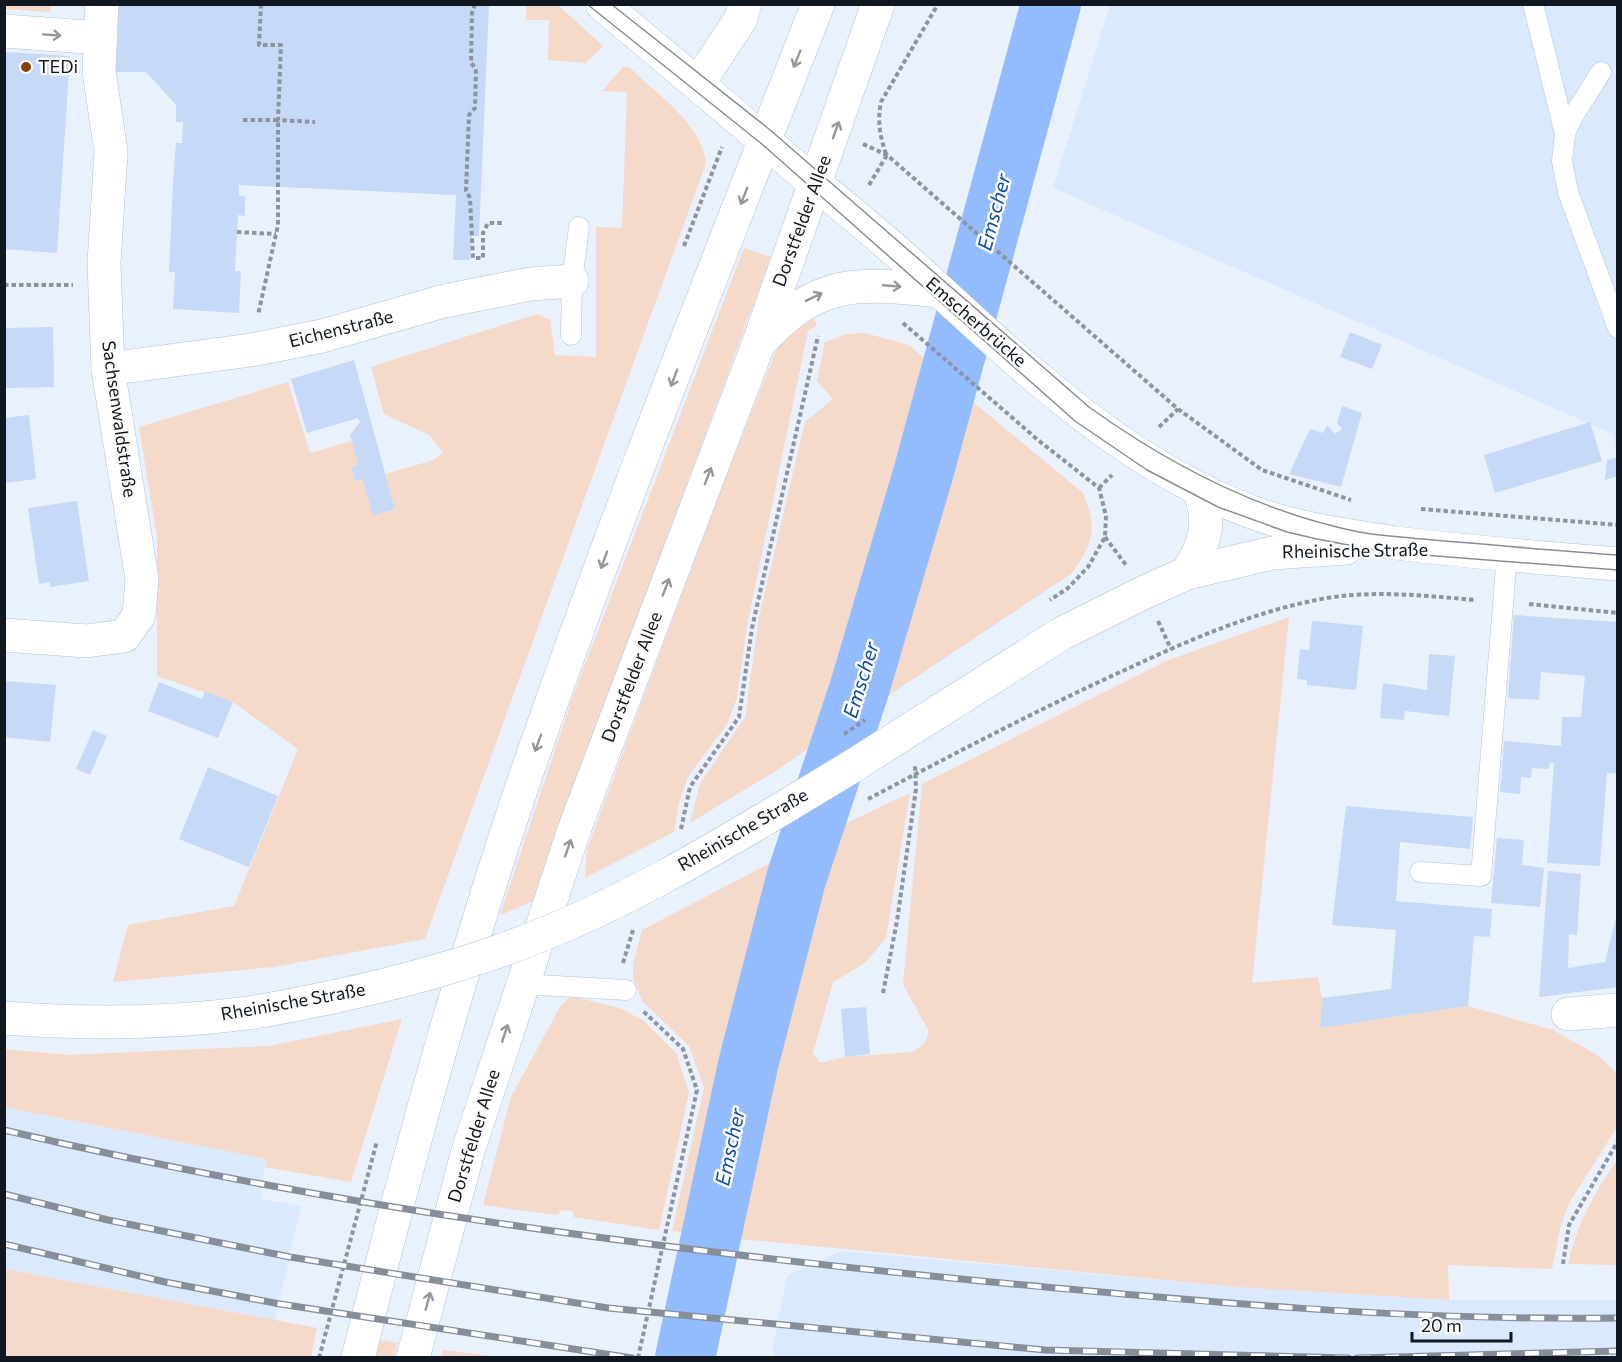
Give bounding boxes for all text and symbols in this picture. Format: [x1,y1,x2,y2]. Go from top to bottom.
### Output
one-way arrow [42,29,62,40]
one-way arrow [790,49,801,68]
place label: TEDi [38,55,78,77]
marker: TEDi [19,60,33,74]
one-way arrow [831,121,842,139]
street label: Dorstfelder Allee [767,152,835,289]
water label: Emscher [971,170,1015,253]
one-way arrow [737,186,748,204]
street label: Emscherbrücke [922,272,1031,371]
one-way arrow [882,281,902,292]
one-way arrow [805,291,823,303]
street label: Eichenstraße [286,304,395,352]
street label: Sachsenwaldstraße [98,339,142,499]
one-way arrow [667,368,678,386]
one-way arrow [703,468,714,486]
street label: Rheinische Straße [1282,538,1428,562]
one-way arrow [598,550,609,569]
one-way arrow [661,578,672,597]
street label: Dorstfelder Allee [596,608,666,745]
water label: Emscher [837,638,883,721]
one-way arrow [531,733,542,752]
street label: Rheinische Straße [674,783,811,875]
one-way arrow [563,839,574,858]
street label: Rheinische Straße [219,977,367,1025]
one-way arrow [501,1024,512,1043]
street label: Dorstfelder Allee [442,1066,504,1205]
water label: Emscher [709,1105,749,1188]
one-way arrow [423,1292,434,1311]
scale bar [1412,1305,1511,1343]
text: 20 m [1421,1314,1462,1336]

